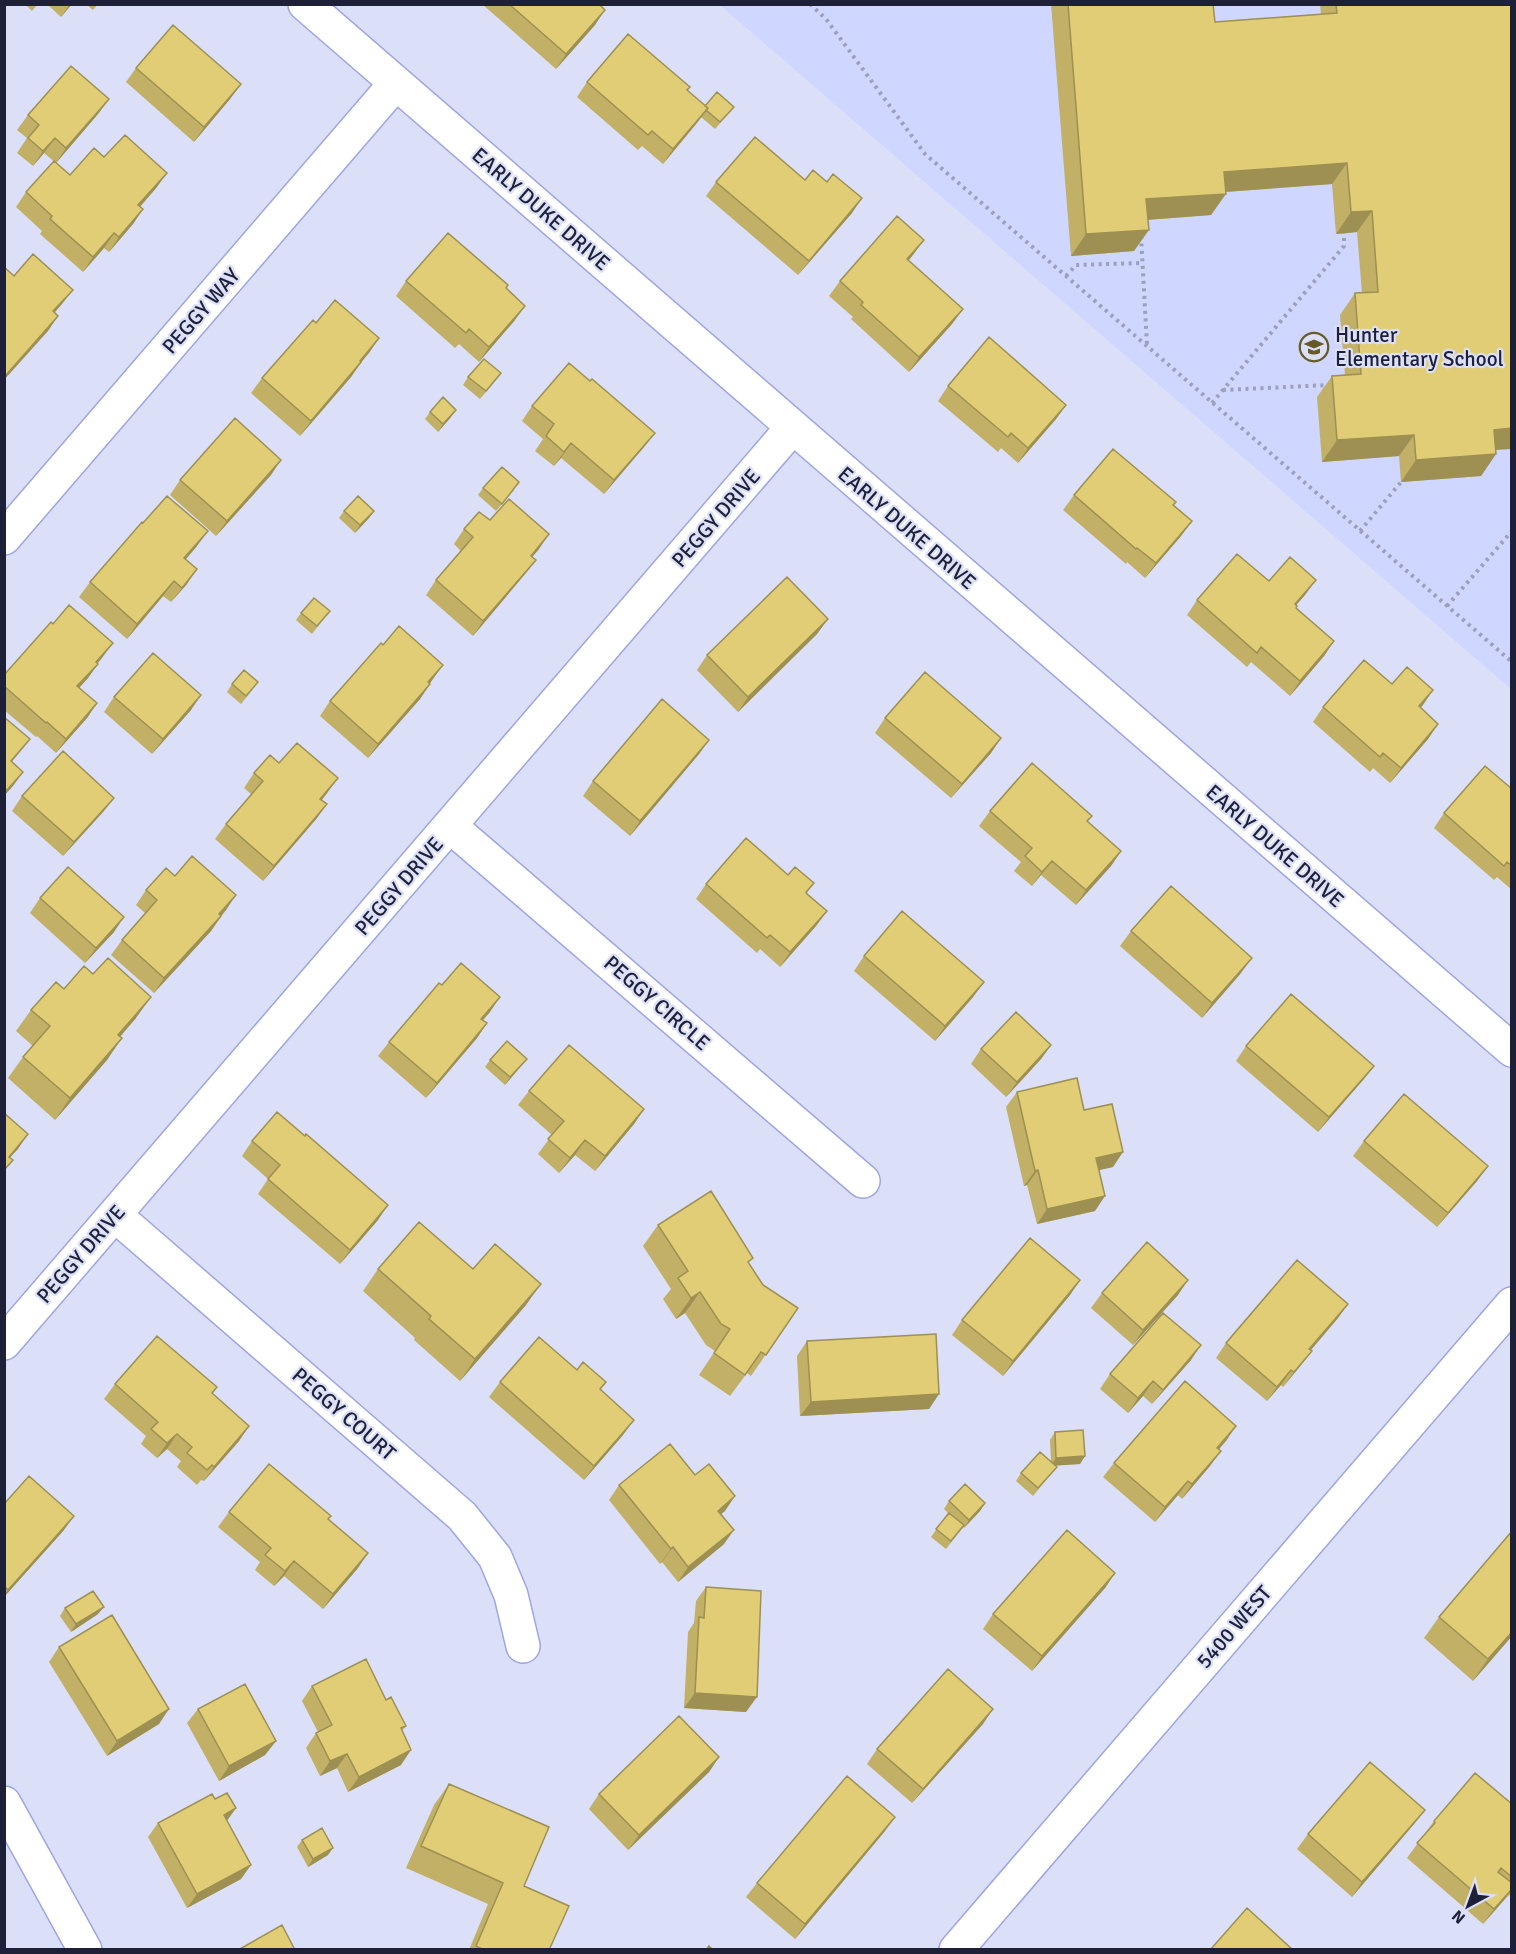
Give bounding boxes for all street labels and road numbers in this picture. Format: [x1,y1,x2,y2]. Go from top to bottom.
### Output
street label: EARLY DUKE DRIVE [467,142,615,276]
street label: PEGGY WAY [157,262,246,359]
street label: EARLY DUKE DRIVE [833,461,981,595]
street label: PEGGY DRIVE [666,463,766,573]
street label: EARLY DUKE DRIVE [1201,779,1349,913]
street label: PEGGY DRIVE [349,831,449,941]
street label: PEGGY CIRCLE [599,950,715,1056]
street label: PEGGY DRIVE [31,1199,131,1309]
street label: PEGGY COURT [287,1362,402,1466]
street label: 5400 WEST [1191,1580,1277,1674]

